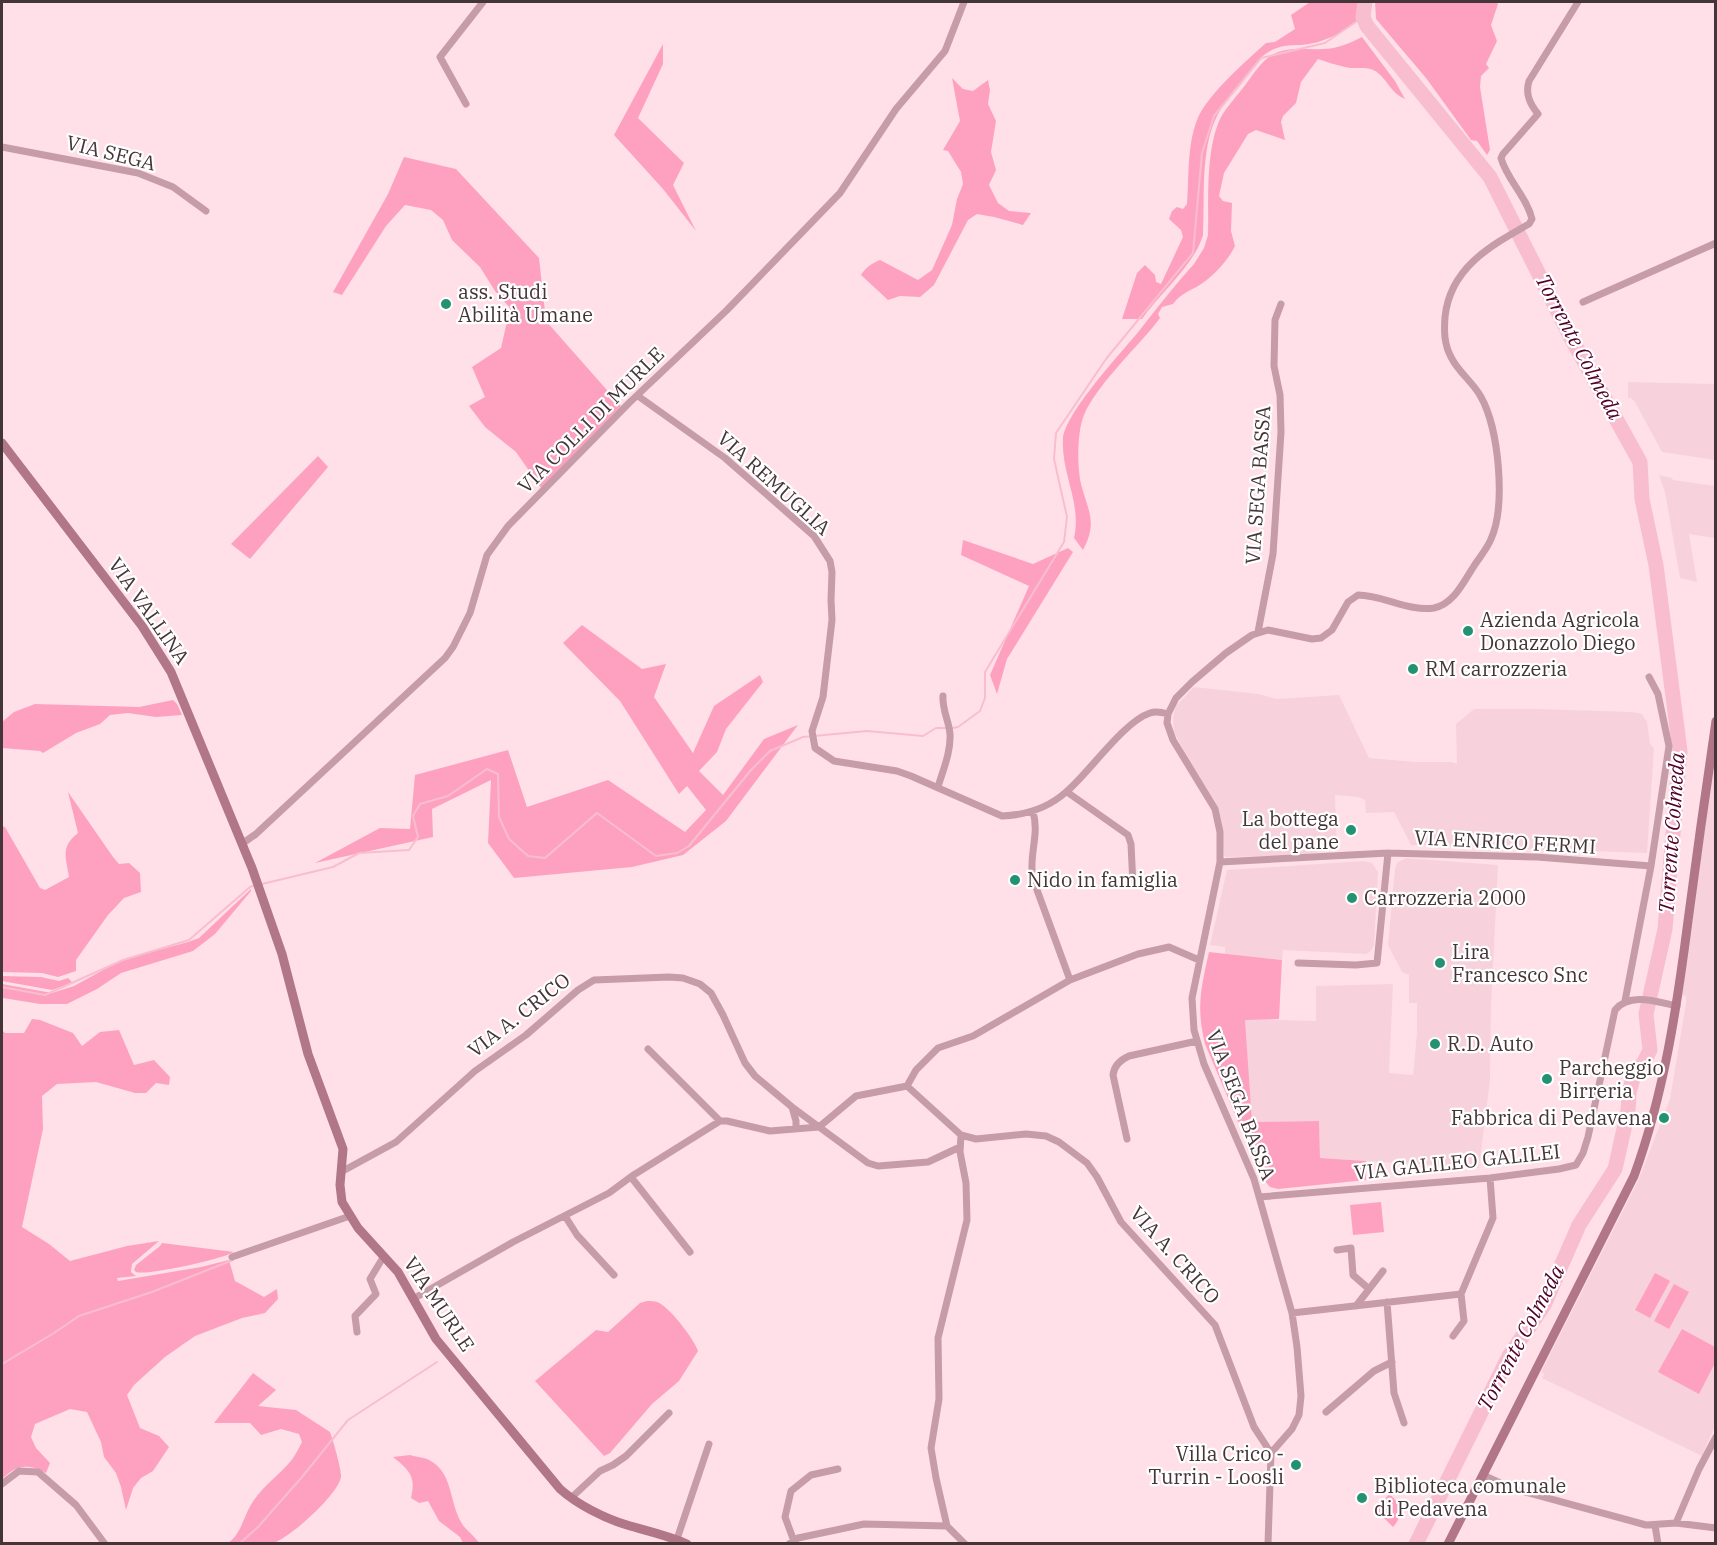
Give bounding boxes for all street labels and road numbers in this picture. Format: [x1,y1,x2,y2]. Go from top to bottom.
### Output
street label: VIA SEGA [64,128,159,177]
street label: VIA COLLI DI MURLE [511,340,670,499]
street label: VIA SEGA BASSA [1238,404,1277,565]
street label: VIA REMUGLIA [712,424,837,541]
street label: VIA VALLINA [103,552,196,670]
street label: VIA ENRICO FERMI [1413,823,1597,860]
street label: VIA A. CRICO [462,966,575,1063]
street label: VIA SEGA BASSA [1200,1026,1283,1184]
street label: VIA GALILEO GALILEI [1352,1137,1561,1186]
street label: VIA A. CRICO [1124,1200,1227,1309]
street label: VIA MURLE [398,1251,481,1356]

